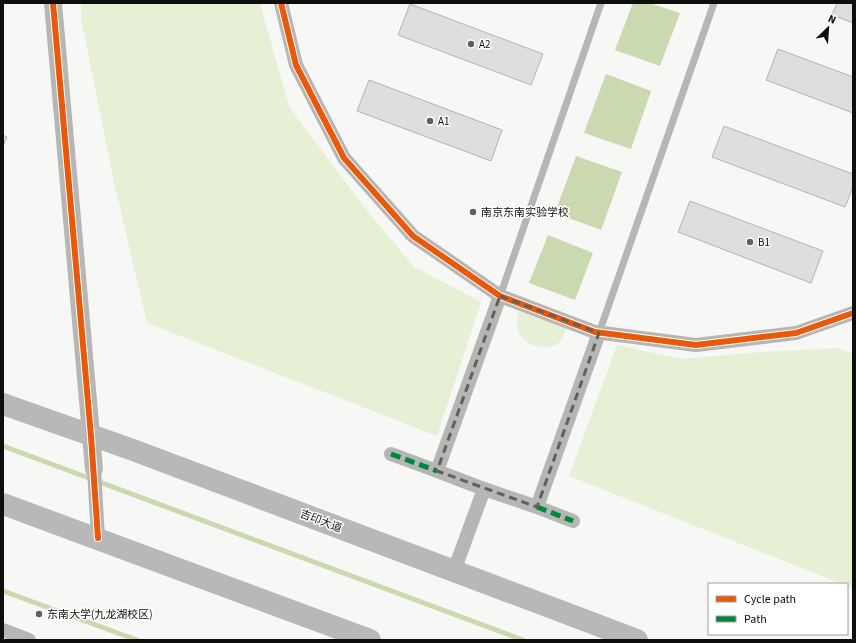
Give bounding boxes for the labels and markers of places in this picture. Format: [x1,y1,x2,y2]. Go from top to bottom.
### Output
place label: A2 [479,37,490,52]
marker: A2 [466,39,476,49]
place label: A1 [438,114,449,129]
marker: A1 [425,116,435,126]
place label: 南京东南实验学校 [481,205,569,220]
marker: 南京东南实验学校 [468,207,478,217]
place label: B1 [758,235,770,250]
marker: B1 [745,237,755,247]
place label: 东南大学(九龙湖校区) [47,607,153,622]
marker: 东南大学(九龙湖校区) [34,609,44,619]

